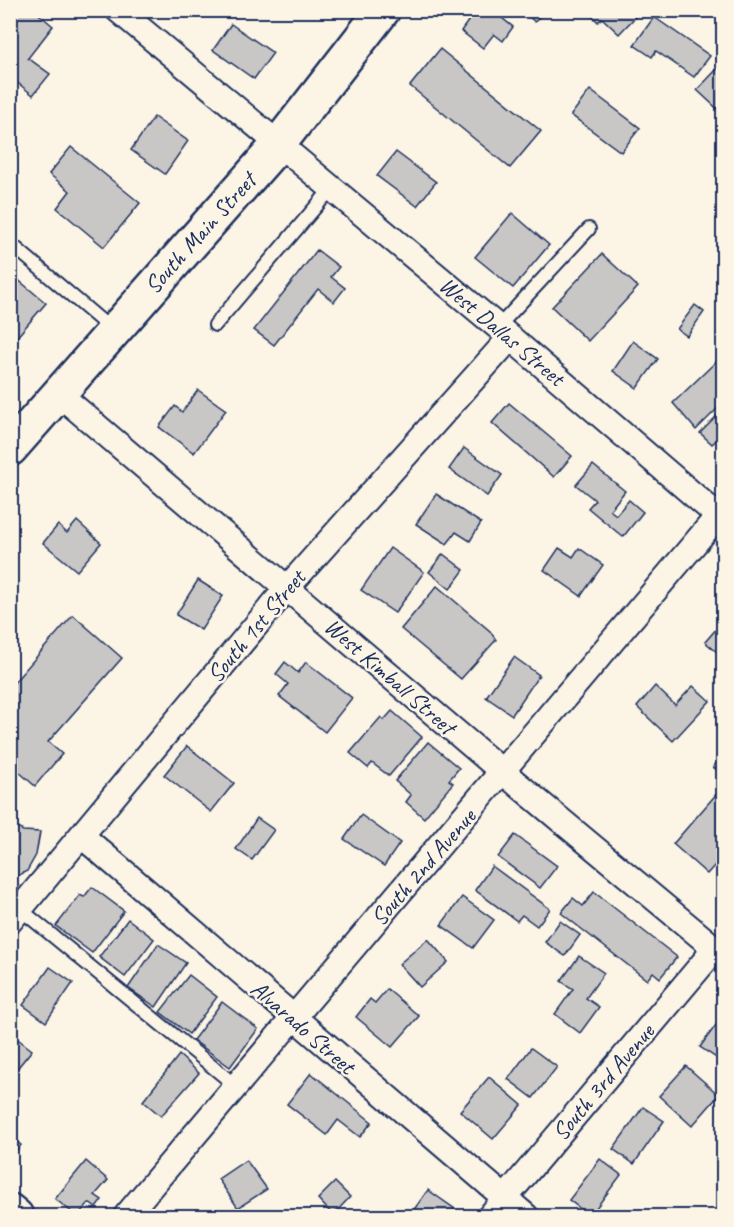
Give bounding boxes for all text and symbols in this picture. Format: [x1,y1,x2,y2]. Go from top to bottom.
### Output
street label: South Main Street [138,164,264,300]
street label: West Dallas Street [433,270,572,393]
street label: South 1st Street [200,562,313,688]
street label: West Kimball Street [318,611,464,743]
street label: South 2nd Avenue [364,801,484,932]
street label: Alvarado Street [245,974,363,1082]
street label: South 3rd Avenue [545,1016,662,1147]

